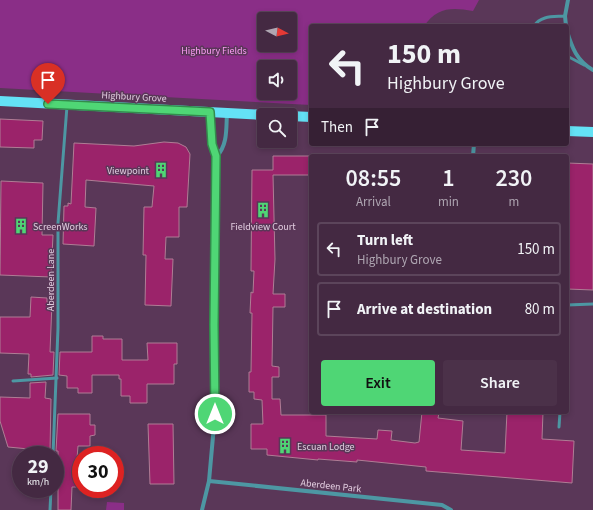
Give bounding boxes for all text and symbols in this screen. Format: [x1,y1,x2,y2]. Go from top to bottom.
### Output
north arrow [257,12,297,52]
map controls [257,12,297,148]
text: 150 m [387,34,461,74]
icon: left [321,40,373,92]
park label: Highbury Fields [181,44,247,58]
button: sound [257,60,297,100]
pin [31,63,65,104]
icon: arrive [37,69,59,91]
text: Highbury Grove [387,71,505,96]
street label: Highbury Grove [101,88,167,106]
button: search [257,108,297,148]
icon: arrive [361,116,383,138]
text: Then [321,117,353,138]
building icon: Viewpoint [152,161,170,179]
text: 08:55 [346,161,401,196]
text: 1 [442,161,455,196]
text: 230 [496,161,532,196]
place label: Viewpoint [107,164,150,178]
text: Arrival [356,193,391,211]
text: min [438,193,459,211]
text: m [509,193,519,211]
building icon: Fieldview Court [254,201,272,219]
building icon: ScreenWorks [12,217,30,235]
place label: ScreenWorks [33,220,88,234]
place label: Fieldview Court [230,220,296,234]
text: Turn left [357,230,413,251]
icon: left [323,238,345,260]
text: 150 m [517,239,555,260]
street label: Aberdeen Lane [44,249,58,311]
text: Highbury Grove [357,251,442,269]
icon: arrive [323,298,345,320]
text: Arrive at destination [357,299,492,320]
text: 80 m [525,299,555,320]
button: Exit [321,360,435,406]
button: Share [443,360,557,406]
position arrow [194,393,236,435]
building icon: Escuan Lodge [276,437,294,455]
place label: Escuan Lodge [297,440,355,454]
speed limit sign: 30 [72,446,124,498]
text: 29 [27,453,49,481]
text: km/h [27,475,49,489]
street label: Aberdeen Park [300,476,362,496]

